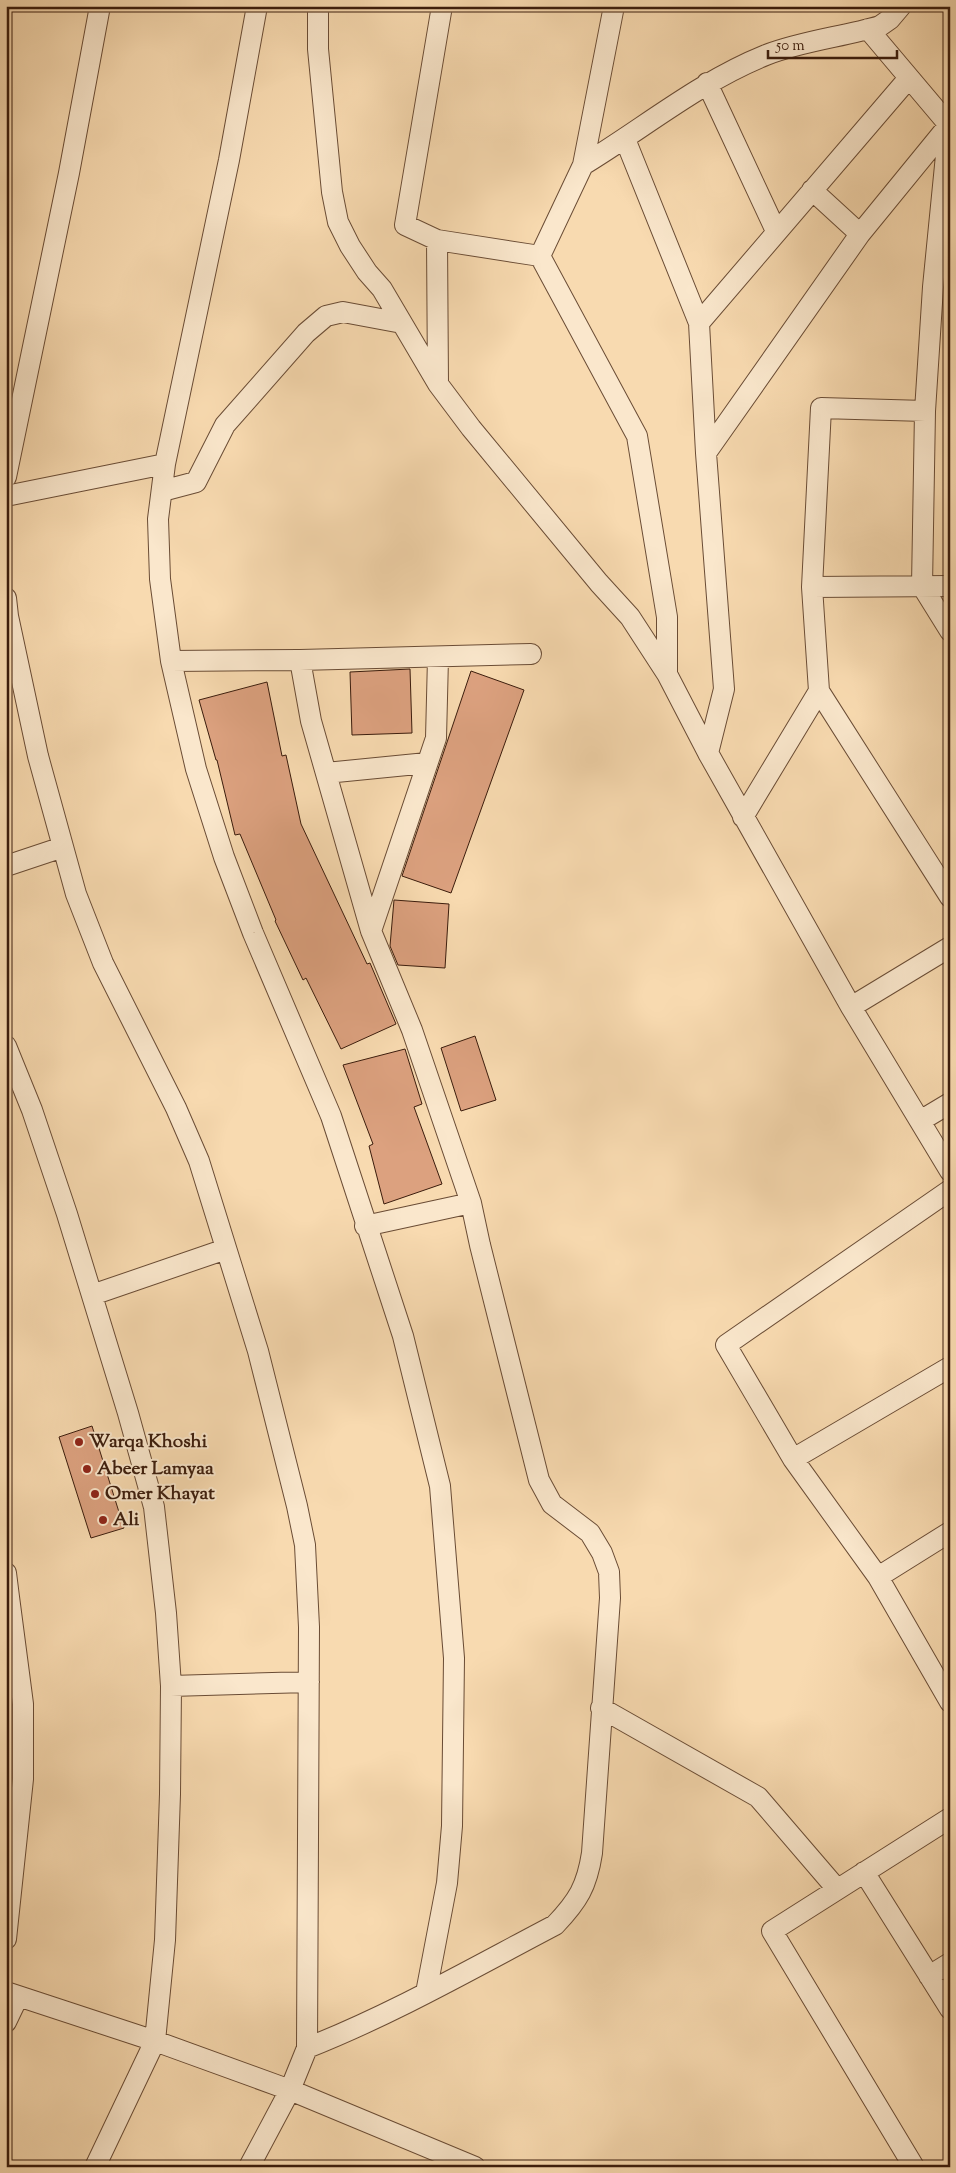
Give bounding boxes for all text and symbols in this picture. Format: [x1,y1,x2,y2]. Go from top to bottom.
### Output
scale bar [768,28,897,60]
text: 50 m [775,36,805,57]
place label: Warqa Khoshi [89,1429,208,1456]
marker: Warqa Khoshi [73,1436,85,1448]
place label: Abeer Lamyaa [97,1456,214,1483]
marker: Abeer Lamyaa [81,1463,93,1475]
place label: Omer Khayat [105,1481,215,1508]
marker: Omer Khayat [89,1488,101,1500]
place label: Ali [113,1507,140,1534]
marker: Ali [97,1514,109,1526]

